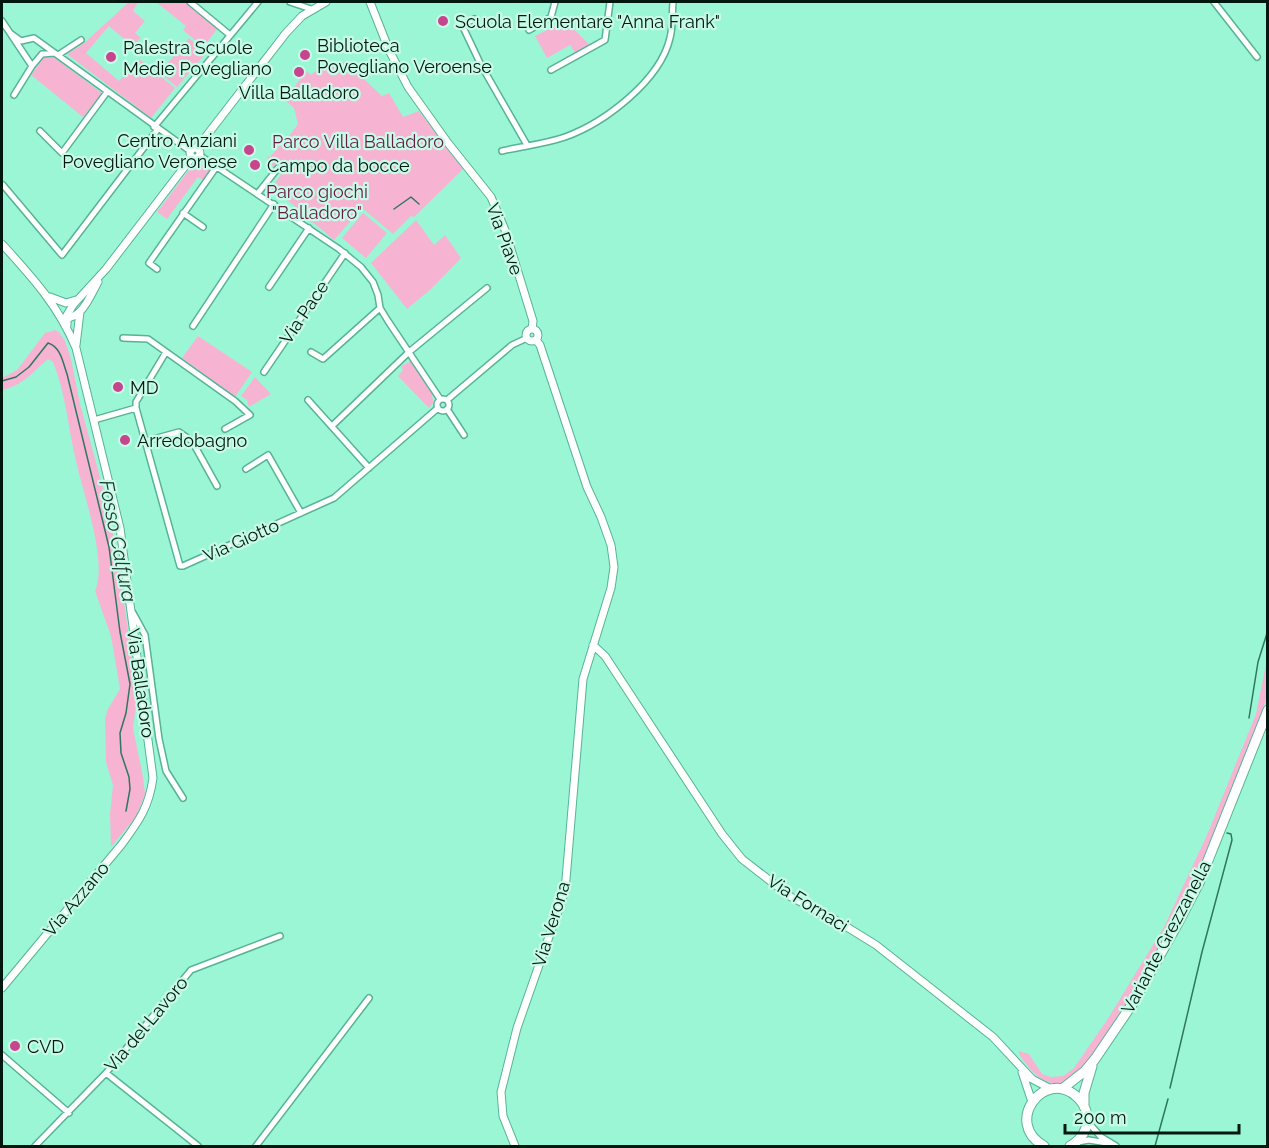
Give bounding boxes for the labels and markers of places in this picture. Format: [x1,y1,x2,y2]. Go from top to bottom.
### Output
place label: Scuola Elementare "Anna Frank" [455,11,720,32]
marker: Scuola Elementare "Anna Frank" [436,14,450,28]
place label: Biblioteca Povegliano Veroense [317,35,492,77]
place label: Palestra Scuole Medie Povegliano [123,37,272,79]
marker: Biblioteca Povegliano Veroense [298,48,312,62]
marker: Palestra Scuole Medie Povegliano [104,50,118,64]
marker: Villa Balladoro [292,65,306,79]
place label: Villa Balladoro [239,82,359,103]
place label: Centro Anziani Povegliano Veronese [62,130,237,172]
marker: Centro Anziani Povegliano Veronese [242,143,256,157]
place label: Campo da bocce [267,155,410,176]
marker: Campo da bocce [248,158,262,172]
place label: MD [130,377,159,398]
marker: MD [111,380,125,394]
place label: Arredobagno [137,430,248,451]
marker: Arredobagno [118,433,132,447]
place label: CVD [27,1036,64,1057]
marker: CVD [8,1039,22,1053]

